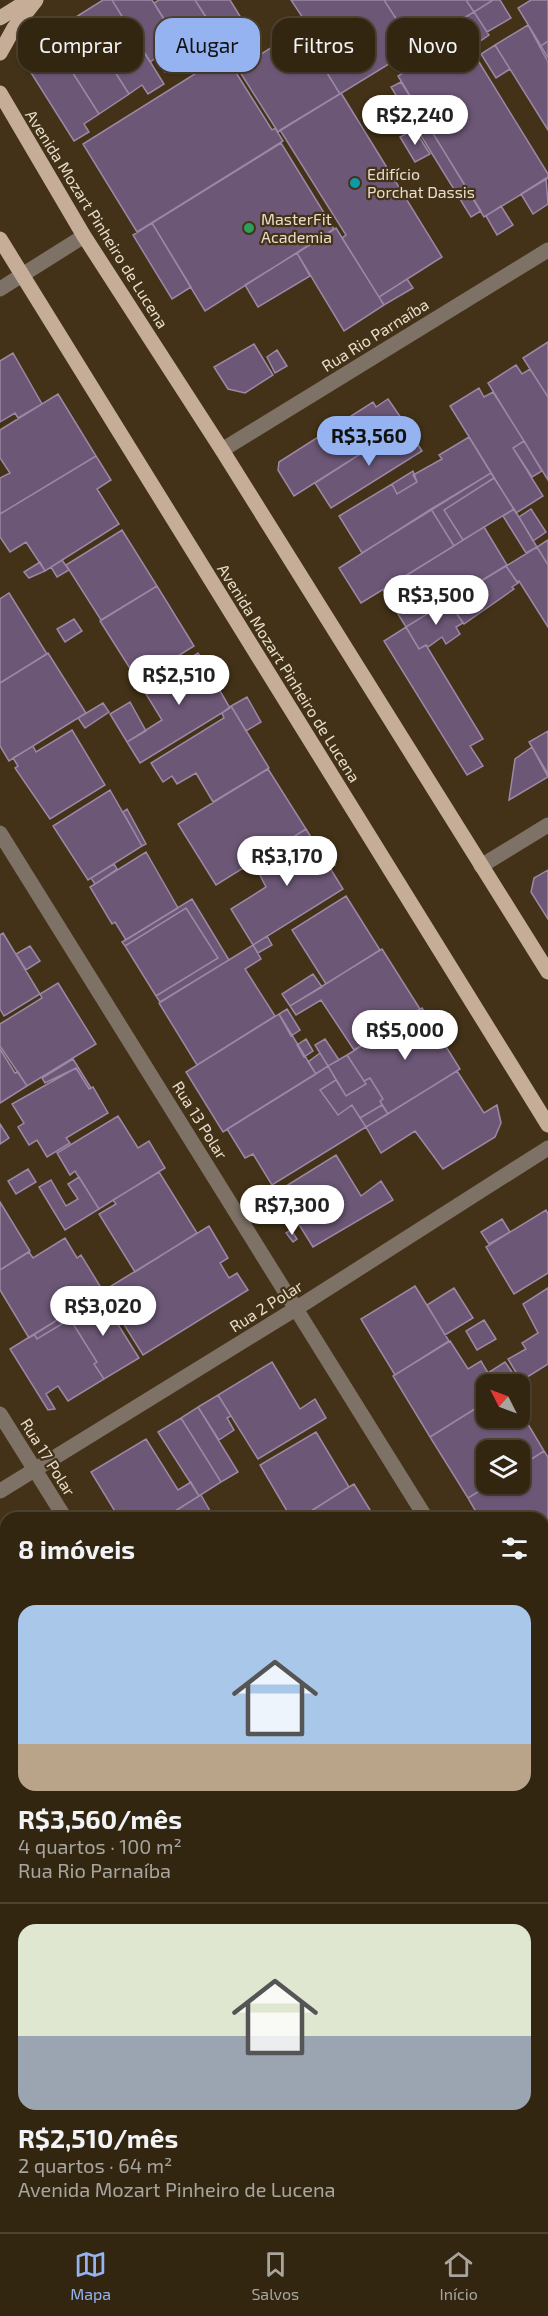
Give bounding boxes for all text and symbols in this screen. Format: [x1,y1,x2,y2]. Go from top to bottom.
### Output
chip: Comprar [18,18,143,72]
chip: Alugar [155,18,260,72]
chip: Filtros [272,18,375,72]
chip: Novo [387,18,479,72]
pin: R$2,240 [360,95,470,146]
text: R$2,240 [376,102,454,126]
street label: Avenida Mozart Pinheiro de Lucena [22,106,173,331]
place label: Edifício Porchat Dassis [367,164,475,201]
marker: Edifício Porchat Dassis [348,176,362,190]
place label: MasterFit Academia [261,209,332,246]
marker: MasterFit Academia [242,221,256,235]
street label: Rua Rio Parnaíba [318,294,432,375]
pin: R$3,560 [314,416,424,467]
text: R$3,560 [331,423,407,447]
street label: Avenida Mozart Pinheiro de Lucena [214,560,365,785]
pin: R$3,500 [381,575,491,626]
text: R$3,500 [398,582,475,606]
pin: R$2,510 [124,655,234,706]
text: R$2,510 [142,662,216,686]
pin: R$3,170 [232,836,342,887]
text: R$3,170 [251,843,323,867]
pin: R$5,000 [350,1010,460,1061]
text: R$5,000 [366,1017,444,1041]
street label: Rua 13 Polar [169,1077,232,1163]
pin: R$7,300 [237,1185,347,1236]
text: R$7,300 [254,1192,330,1216]
street label: Rua 2 Polar [226,1275,306,1335]
pin: R$3,020 [48,1286,158,1337]
text: R$3,020 [64,1293,142,1317]
north arrow [476,1374,530,1428]
map controls [476,1374,530,1494]
street label: Rua 17 Polar [17,1414,80,1500]
button: layers [476,1440,530,1494]
icon: filters [498,1532,531,1565]
text: 8 imóveis [18,1533,135,1564]
icon: home [221,1644,329,1752]
text: R$3,560/mês [18,1803,182,1834]
text: 4 quartos · 100 m² [18,1834,182,1858]
text: Rua Rio Parnaíba [18,1858,171,1882]
icon: home [221,1963,329,2071]
text: R$2,510/mês [18,2122,178,2153]
text: 2 quartos · 64 m² [18,2153,172,2177]
text: Avenida Mozart Pinheiro de Lucena [18,2177,335,2201]
tab: Mapa [70,2248,111,2303]
tab: Salvos [251,2248,299,2303]
tab: Início [439,2248,478,2303]

